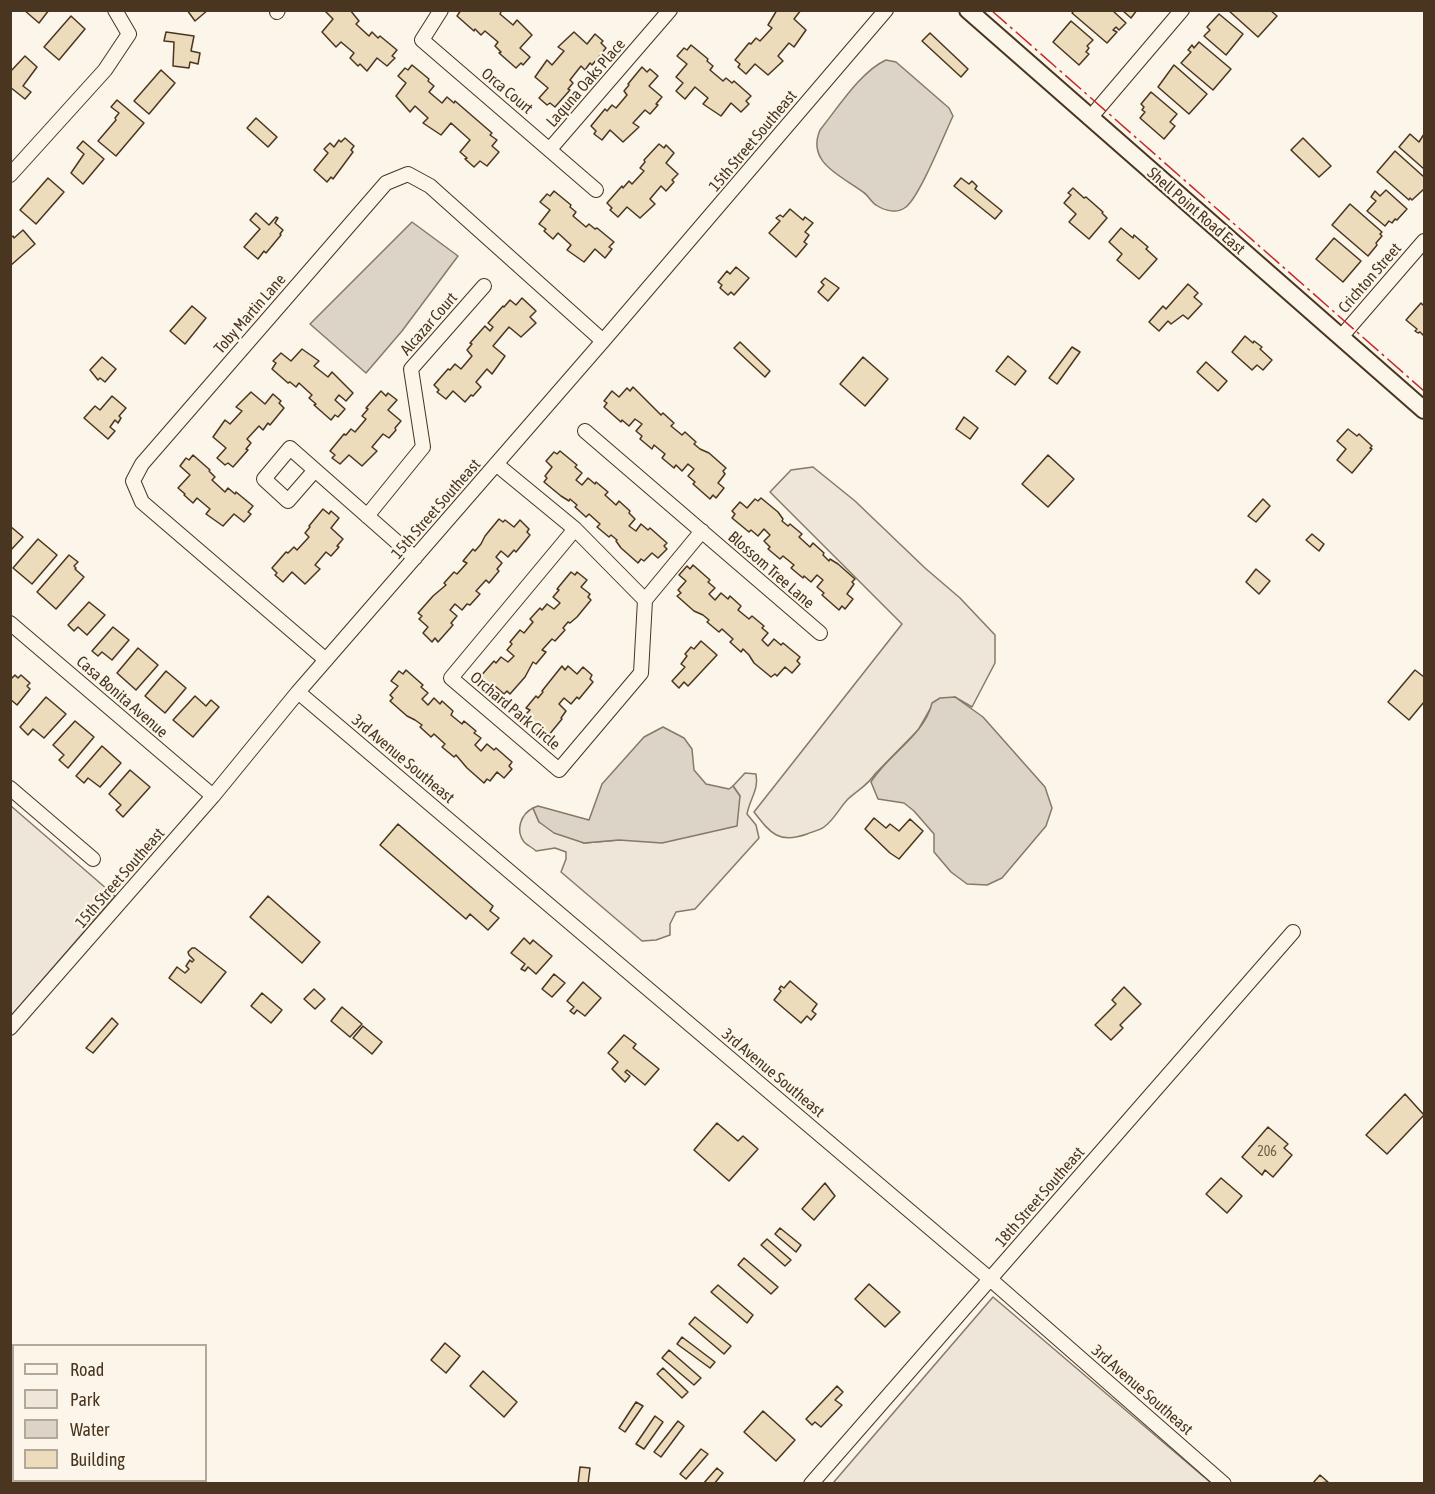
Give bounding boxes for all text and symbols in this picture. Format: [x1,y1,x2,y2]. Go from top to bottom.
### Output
street label: Laquna Oaks Place [542,35,630,131]
street label: Orca Court [477,64,537,118]
street label: 15th Street Southeast [705,86,801,196]
street label: Shell Point Road East [1143,163,1249,259]
street label: Crichton Street [1334,239,1406,317]
street label: Toby Martin Lane [210,270,290,358]
street label: Alcazar Court [396,289,462,359]
street label: 15th Street Southeast [387,455,485,563]
street label: Blossom Tree Lane [724,527,818,613]
street label: Casa Bonita Avenue [72,652,172,742]
street label: Orchard Park Circle [466,668,564,754]
street label: 3rd Avenue Southeast [348,711,458,807]
street label: 15th Street Southeast [71,824,169,932]
street label: 3rd Avenue Southeast [718,1025,828,1121]
street label: 18th Street Southeast [991,1143,1089,1251]
house number: 206 [1257,1144,1277,1160]
street label: 3rd Avenue Southeast [1087,1341,1197,1439]
legend [12,1344,207,1482]
text: Road [70,1359,104,1380]
text: Park [70,1389,100,1410]
text: Water [70,1419,109,1440]
text: Building [70,1449,125,1470]

